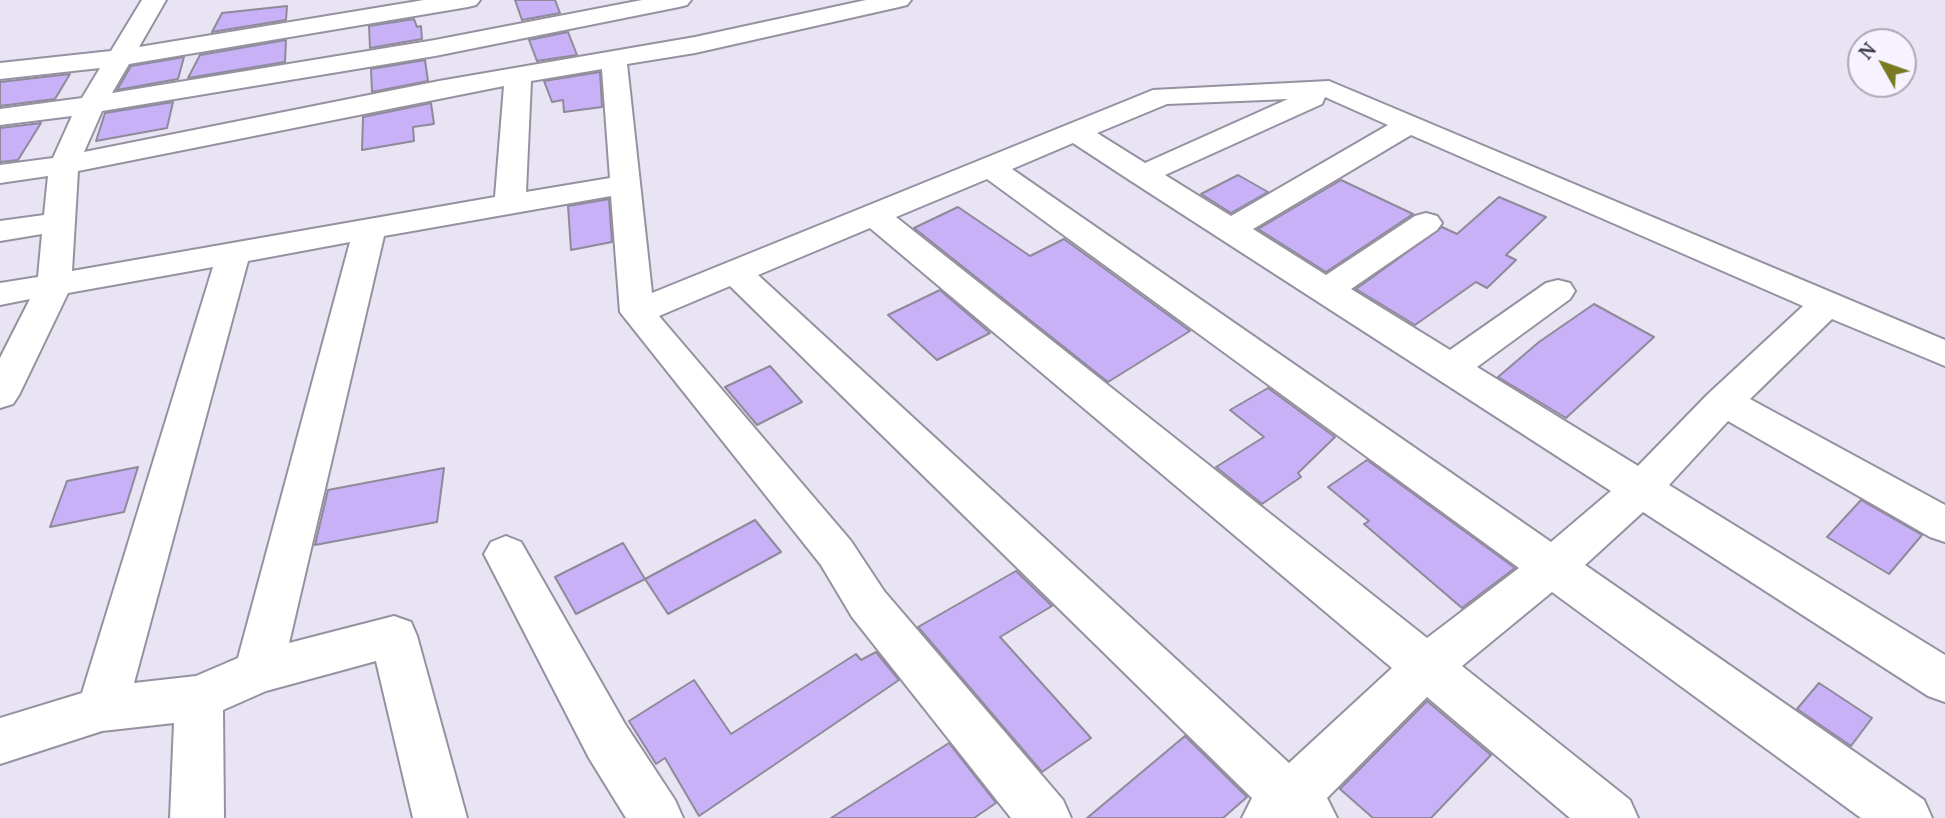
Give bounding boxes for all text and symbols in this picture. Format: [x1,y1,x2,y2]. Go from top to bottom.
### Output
north arrow [1847,28,1917,98]
text: N [1853,37,1881,64]

